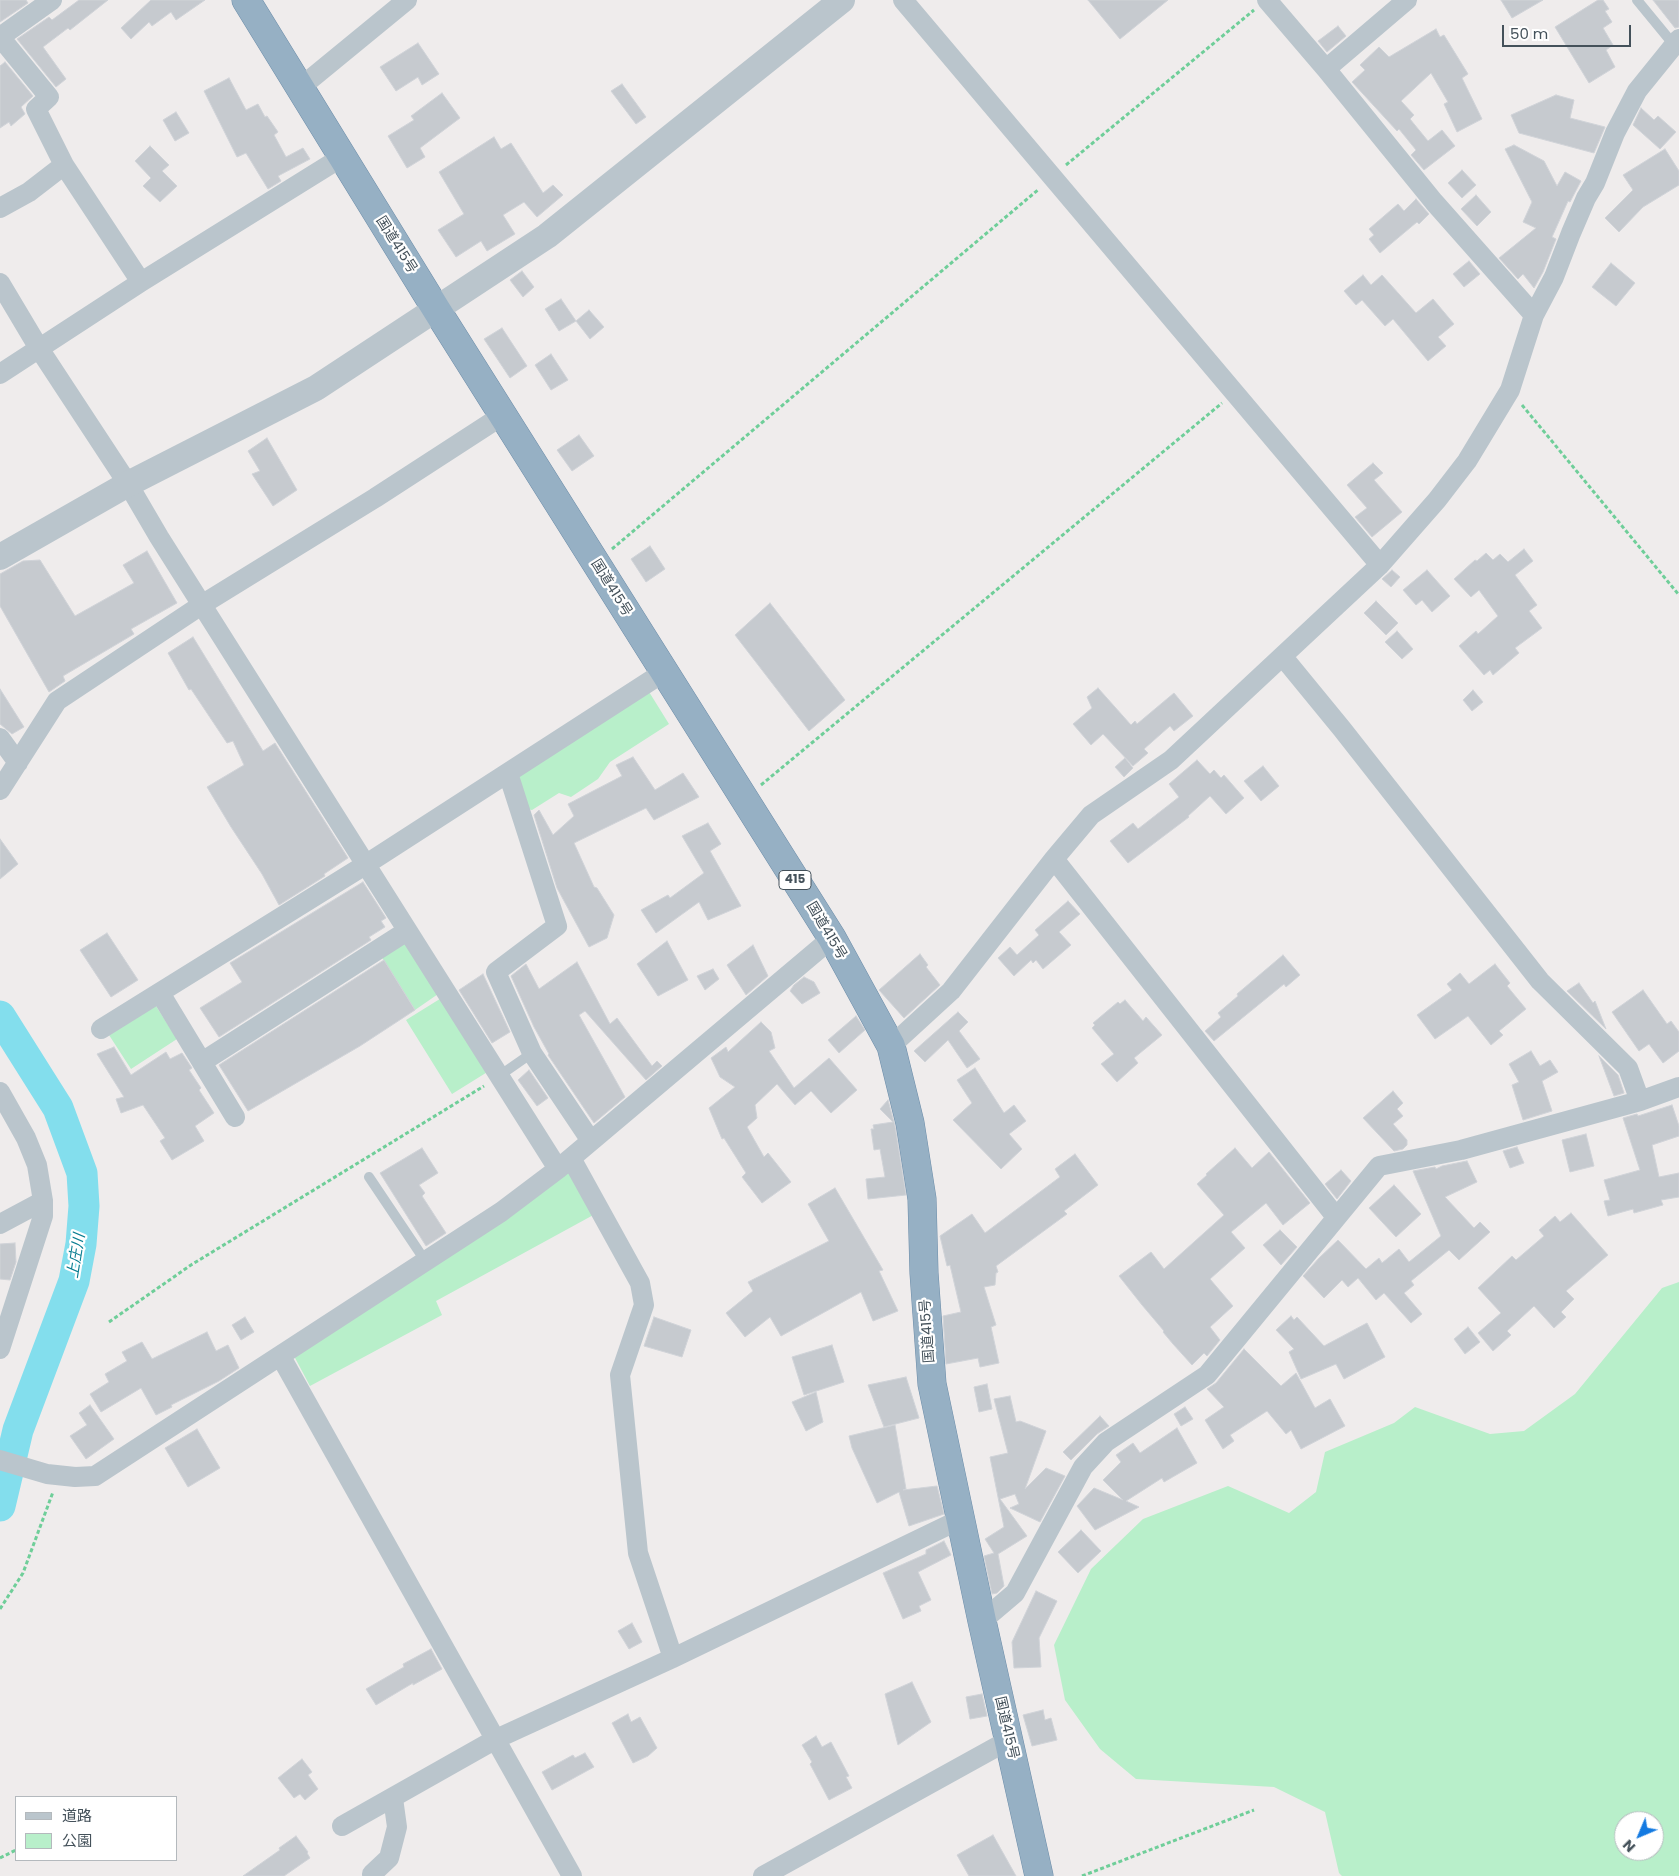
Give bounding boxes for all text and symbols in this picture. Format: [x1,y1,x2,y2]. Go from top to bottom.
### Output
scale bar [1504,15,1633,47]
text: 50 m [1510,23,1548,44]
street label: 国道415号 [372,213,420,277]
street label: 国道415号 [587,556,635,620]
road number: 415 [779,870,811,890]
street label: 国道415号 [802,899,850,963]
water label: 上庄川 [65,1232,89,1280]
street label: 国道415号 [917,1298,939,1364]
street label: 国道415号 [991,1695,1021,1761]
legend [15,1796,178,1861]
text: 道路 [62,1805,92,1826]
north arrow [1614,1811,1664,1861]
text: 公園 [62,1830,92,1851]
text: N [1618,1835,1640,1857]

